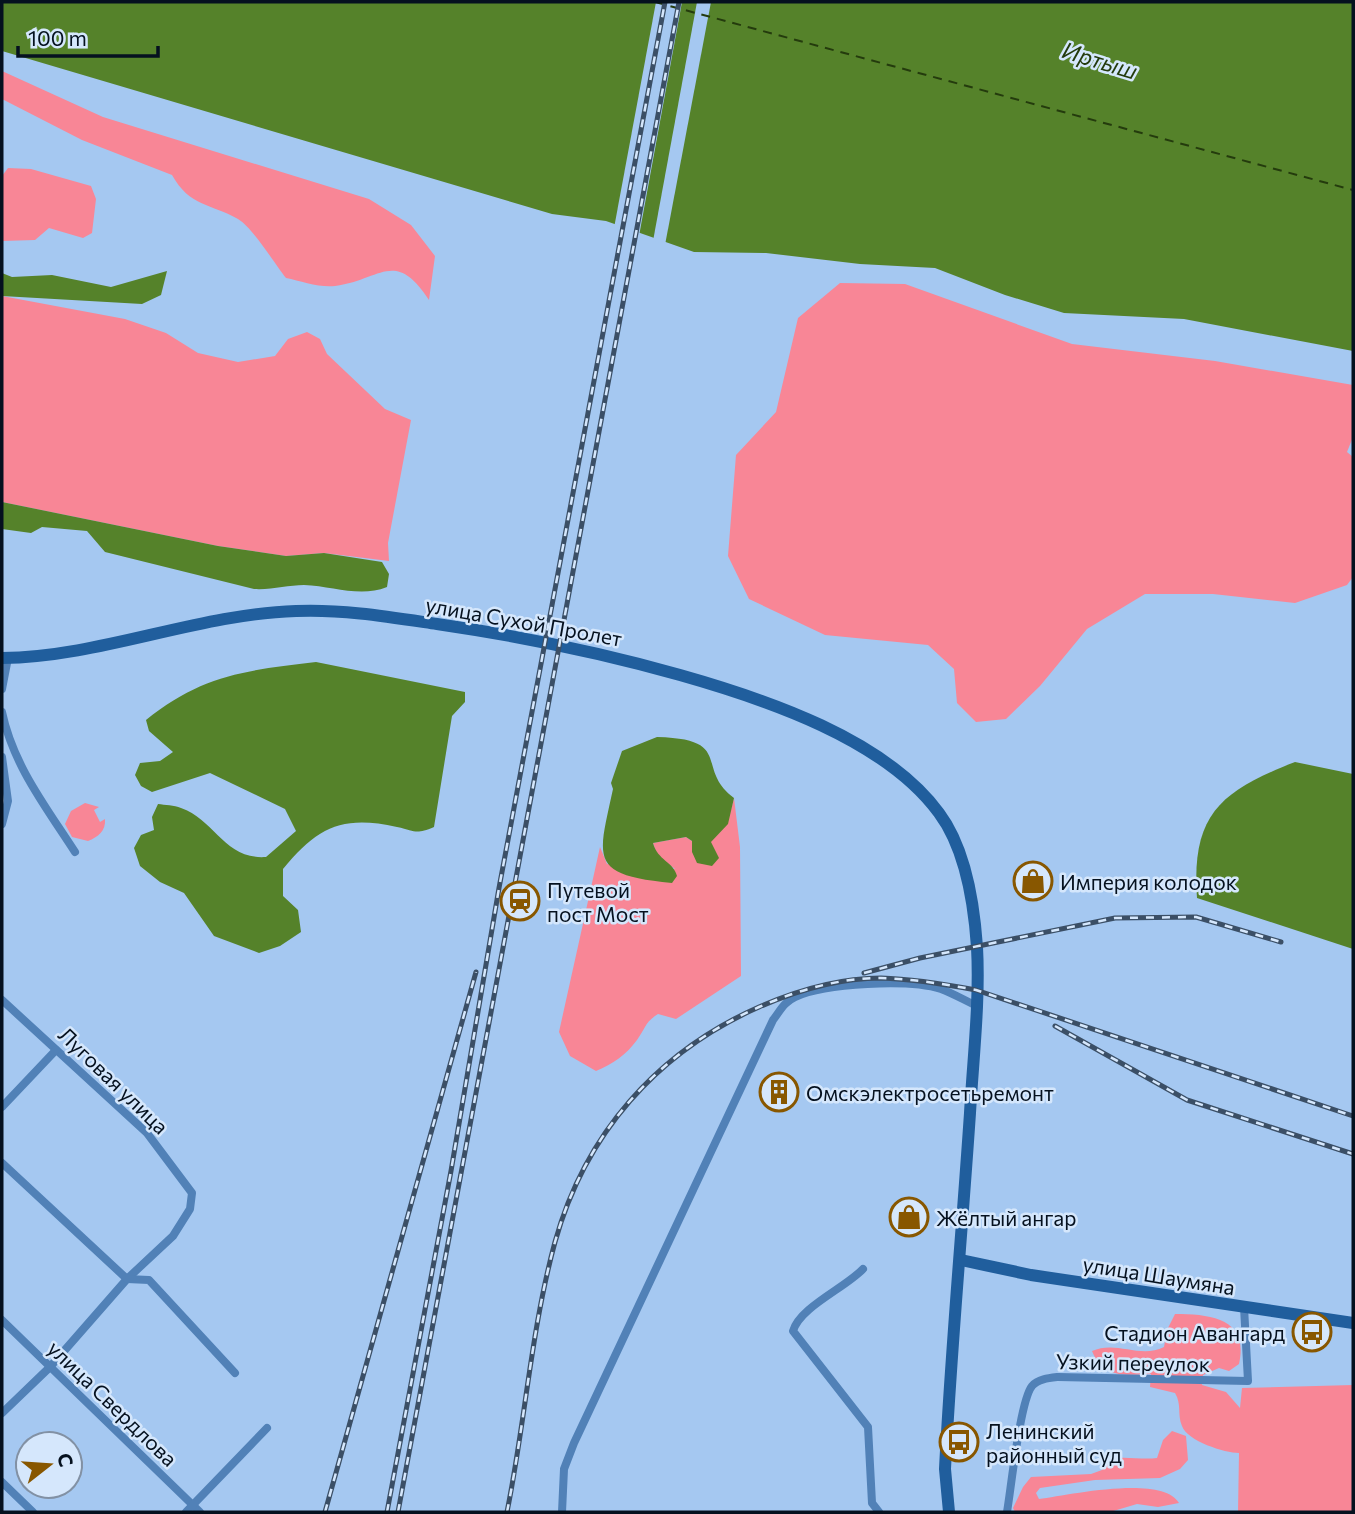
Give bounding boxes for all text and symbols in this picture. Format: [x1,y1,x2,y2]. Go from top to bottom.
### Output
scale bar [18,14,158,58]
text: 100 m [28,25,87,50]
water label: Иртыш [1059,35,1141,85]
street label: улица Сухой Пролет [424,591,624,651]
shop icon: Империя колодок [1012,860,1054,902]
place label: Империя колодок [1060,869,1237,894]
place label: Путевой пост Мост [547,877,649,926]
station icon: Путевой пост Мост [499,880,541,922]
street label: Луговая улица [54,1021,174,1139]
building icon: Омскэлектросетьремонт [758,1071,800,1113]
place label: Омскэлектросетьремонт [806,1080,1054,1105]
shop icon: Жёлтый ангар [888,1196,930,1238]
place label: Жёлтый ангар [936,1205,1077,1230]
street label: улица Шаумяна [1081,1251,1237,1299]
bus stop icon: Стадион Авангард [1291,1311,1333,1353]
place label: Стадион Авангард [1104,1320,1285,1345]
street label: улица Свердлова [43,1335,183,1471]
street label: Узкий переулок [1056,1348,1210,1376]
place label: Ленинский районный суд [986,1418,1122,1467]
bus stop icon: Ленинский районный суд [938,1421,980,1463]
north arrow [14,1430,84,1500]

